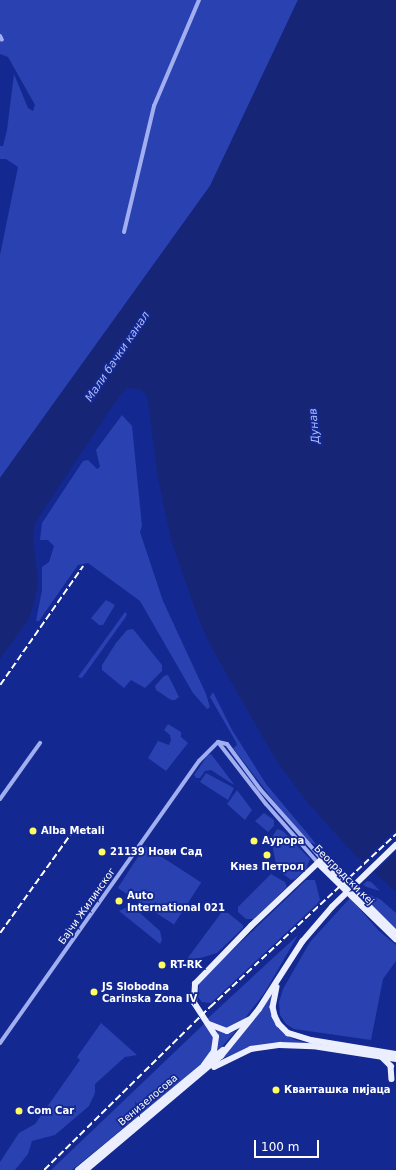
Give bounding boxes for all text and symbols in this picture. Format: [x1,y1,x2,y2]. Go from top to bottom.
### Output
water label: Мали бачки канал [83,310,153,404]
water label: Дунав [307,408,323,444]
place label: Alba Metali [41,825,105,837]
marker: Alba Metali [28,826,38,836]
place label: Аурора [262,835,304,847]
marker: Аурора [249,836,259,846]
street label: Београдски кеј [311,842,377,908]
place label: 21139 Нови Сад [110,846,202,858]
marker: 21139 Нови Сад [97,847,107,857]
marker: Кнез Петрол [262,850,272,860]
place label: Кнез Петрол [230,861,304,873]
street label: Бајчи Жилинског [56,865,118,947]
place label: Auto International 021 [127,889,225,912]
marker: Auto International 021 [114,896,124,906]
place label: RT-RK [170,959,202,971]
marker: RT-RK [157,960,167,970]
place label: JS Slobodna Carinska Zona IV [102,980,197,1004]
marker: JS Slobodna Carinska Zona IV [89,987,99,997]
street label: Венизелосова [116,1072,180,1128]
place label: Кванташка пијаца [284,1084,391,1096]
marker: Кванташка пијаца [271,1085,281,1095]
place label: Com Car [27,1105,74,1117]
marker: Com Car [14,1106,24,1116]
scale bar [256,1132,321,1158]
text: 100 m [261,1140,299,1154]

